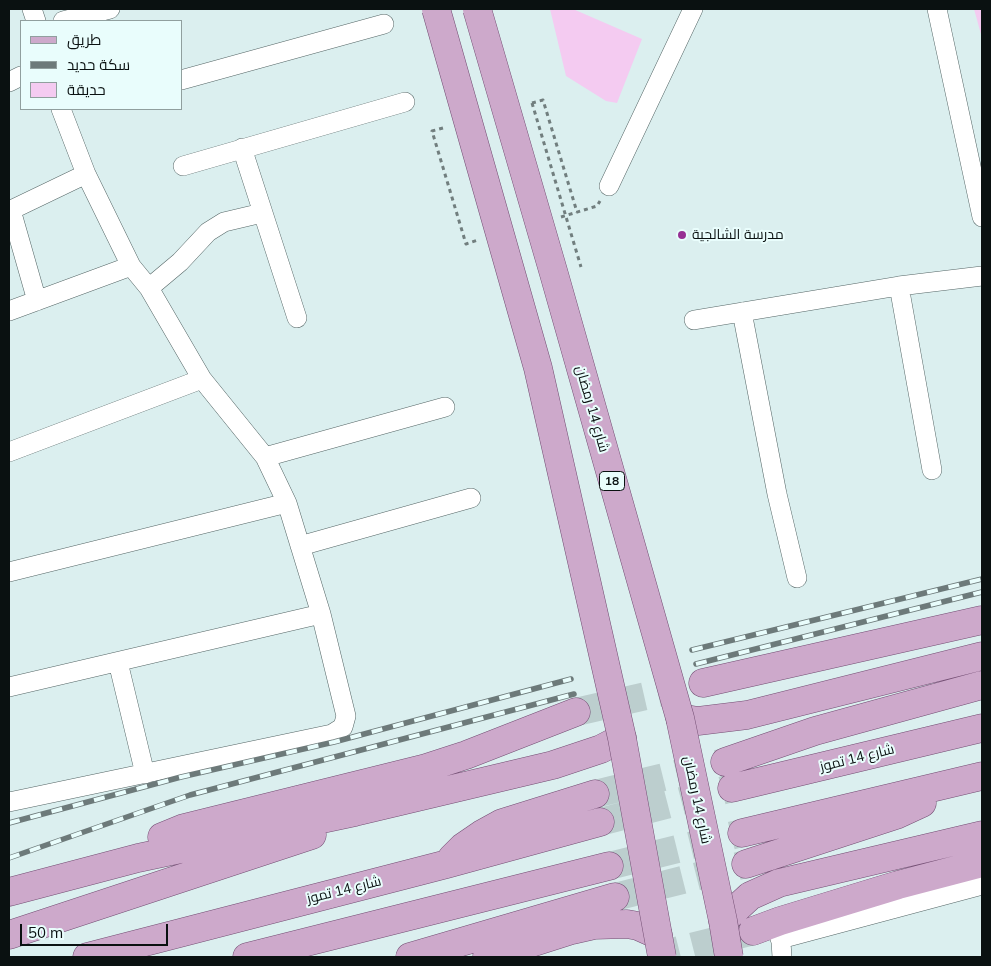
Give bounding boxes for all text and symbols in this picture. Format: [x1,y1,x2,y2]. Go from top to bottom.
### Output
legend [20,20,182,110]
text: طريق [67,30,101,49]
text: سكة حديد [67,55,130,74]
text: حديقة [67,80,106,99]
place label: مدرسة الشالجية [692,227,784,243]
marker: مدرسة الشالجية [676,229,688,241]
street label: شارع 14 رمضان [572,364,612,454]
road number: 18 [600,472,624,491]
street label: شارع 14 تموز [818,741,896,775]
street label: شارع 14 رمضان [680,755,714,845]
street label: شارع 14 تموز [305,873,383,907]
scale bar [22,914,170,946]
text: 50 m [28,923,63,942]

